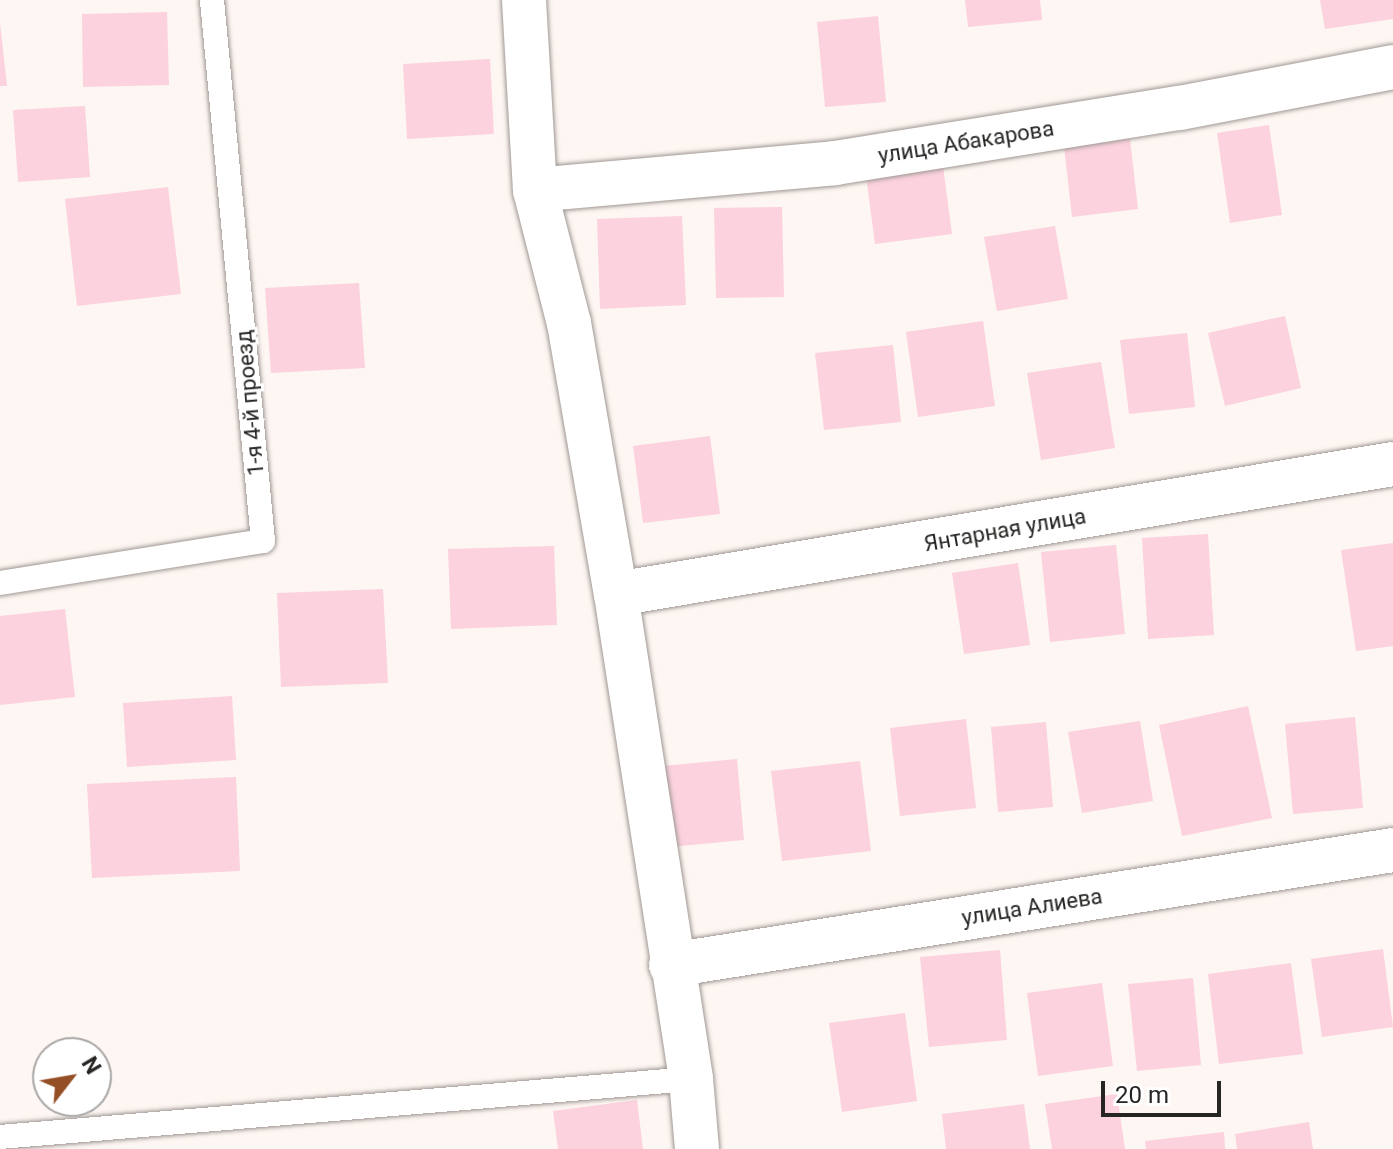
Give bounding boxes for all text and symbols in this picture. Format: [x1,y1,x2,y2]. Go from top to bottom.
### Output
street label: улица Абакарова [876,115,1056,169]
street label: 1-я 4-й проезд [230,329,270,477]
street label: Янтарная улица [922,503,1088,557]
street label: улица Алиева [960,883,1104,931]
north arrow [32,1037,112,1117]
text: N [77,1052,106,1079]
scale bar [1105,1065,1225,1115]
text: 20 m [1115,1081,1169,1109]

